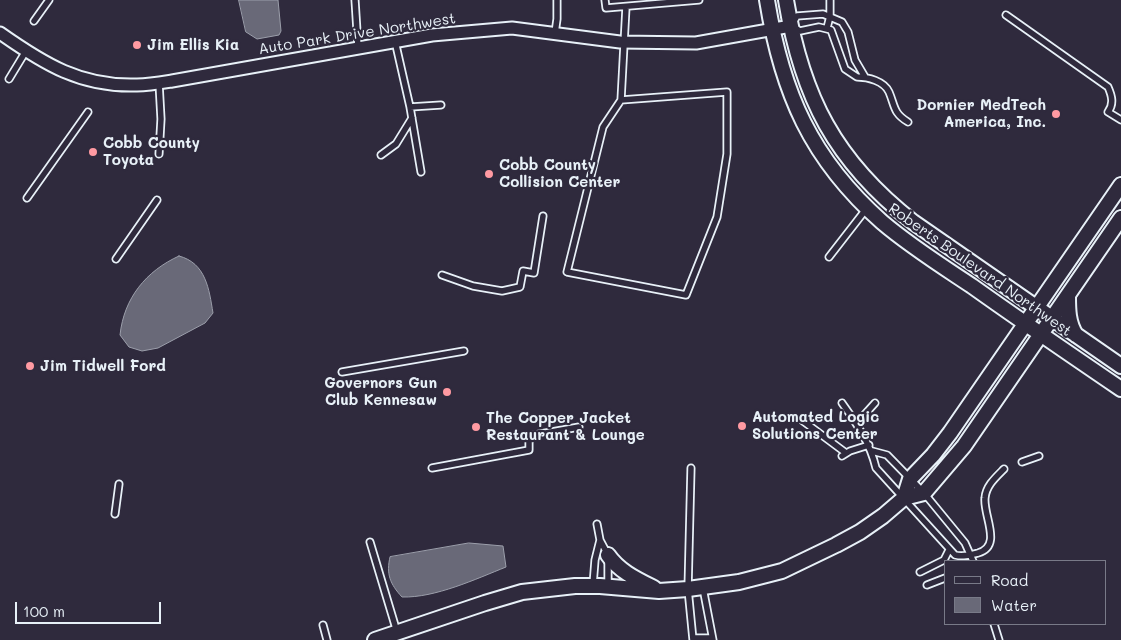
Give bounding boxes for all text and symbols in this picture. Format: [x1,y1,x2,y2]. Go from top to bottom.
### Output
street label: Auto Park Drive Northwest [257,10,457,58]
place label: Jim Ellis Kia [147,36,239,54]
marker: Jim Ellis Kia [131,39,143,51]
place label: Dornier MedTech America, Inc. [916,96,1046,131]
marker: Dornier MedTech America, Inc. [1050,108,1062,120]
place label: Cobb County Toyota [103,134,200,169]
marker: Cobb County Toyota [87,146,99,158]
place label: Cobb County Collision Center [499,156,620,191]
marker: Cobb County Collision Center [483,168,495,180]
street label: Roberts Boulevard Northwest [885,200,1075,340]
place label: Jim Tidwell Ford [40,357,166,375]
marker: Jim Tidwell Ford [24,360,36,372]
place label: Governors Gun Club Kennesaw [324,374,437,409]
marker: Governors Gun Club Kennesaw [441,386,453,398]
place label: Automated Logic Solutions Center [752,408,879,443]
place label: The Copper Jacket Restaurant & Lounge [486,409,645,444]
marker: Automated Logic Solutions Center [736,420,748,432]
marker: The Copper Jacket Restaurant & Lounge [470,421,482,433]
legend [944,560,1106,625]
text: Road [991,570,1028,590]
scale bar [18,592,164,624]
text: Water [991,595,1037,615]
text: 100 m [23,601,65,621]

